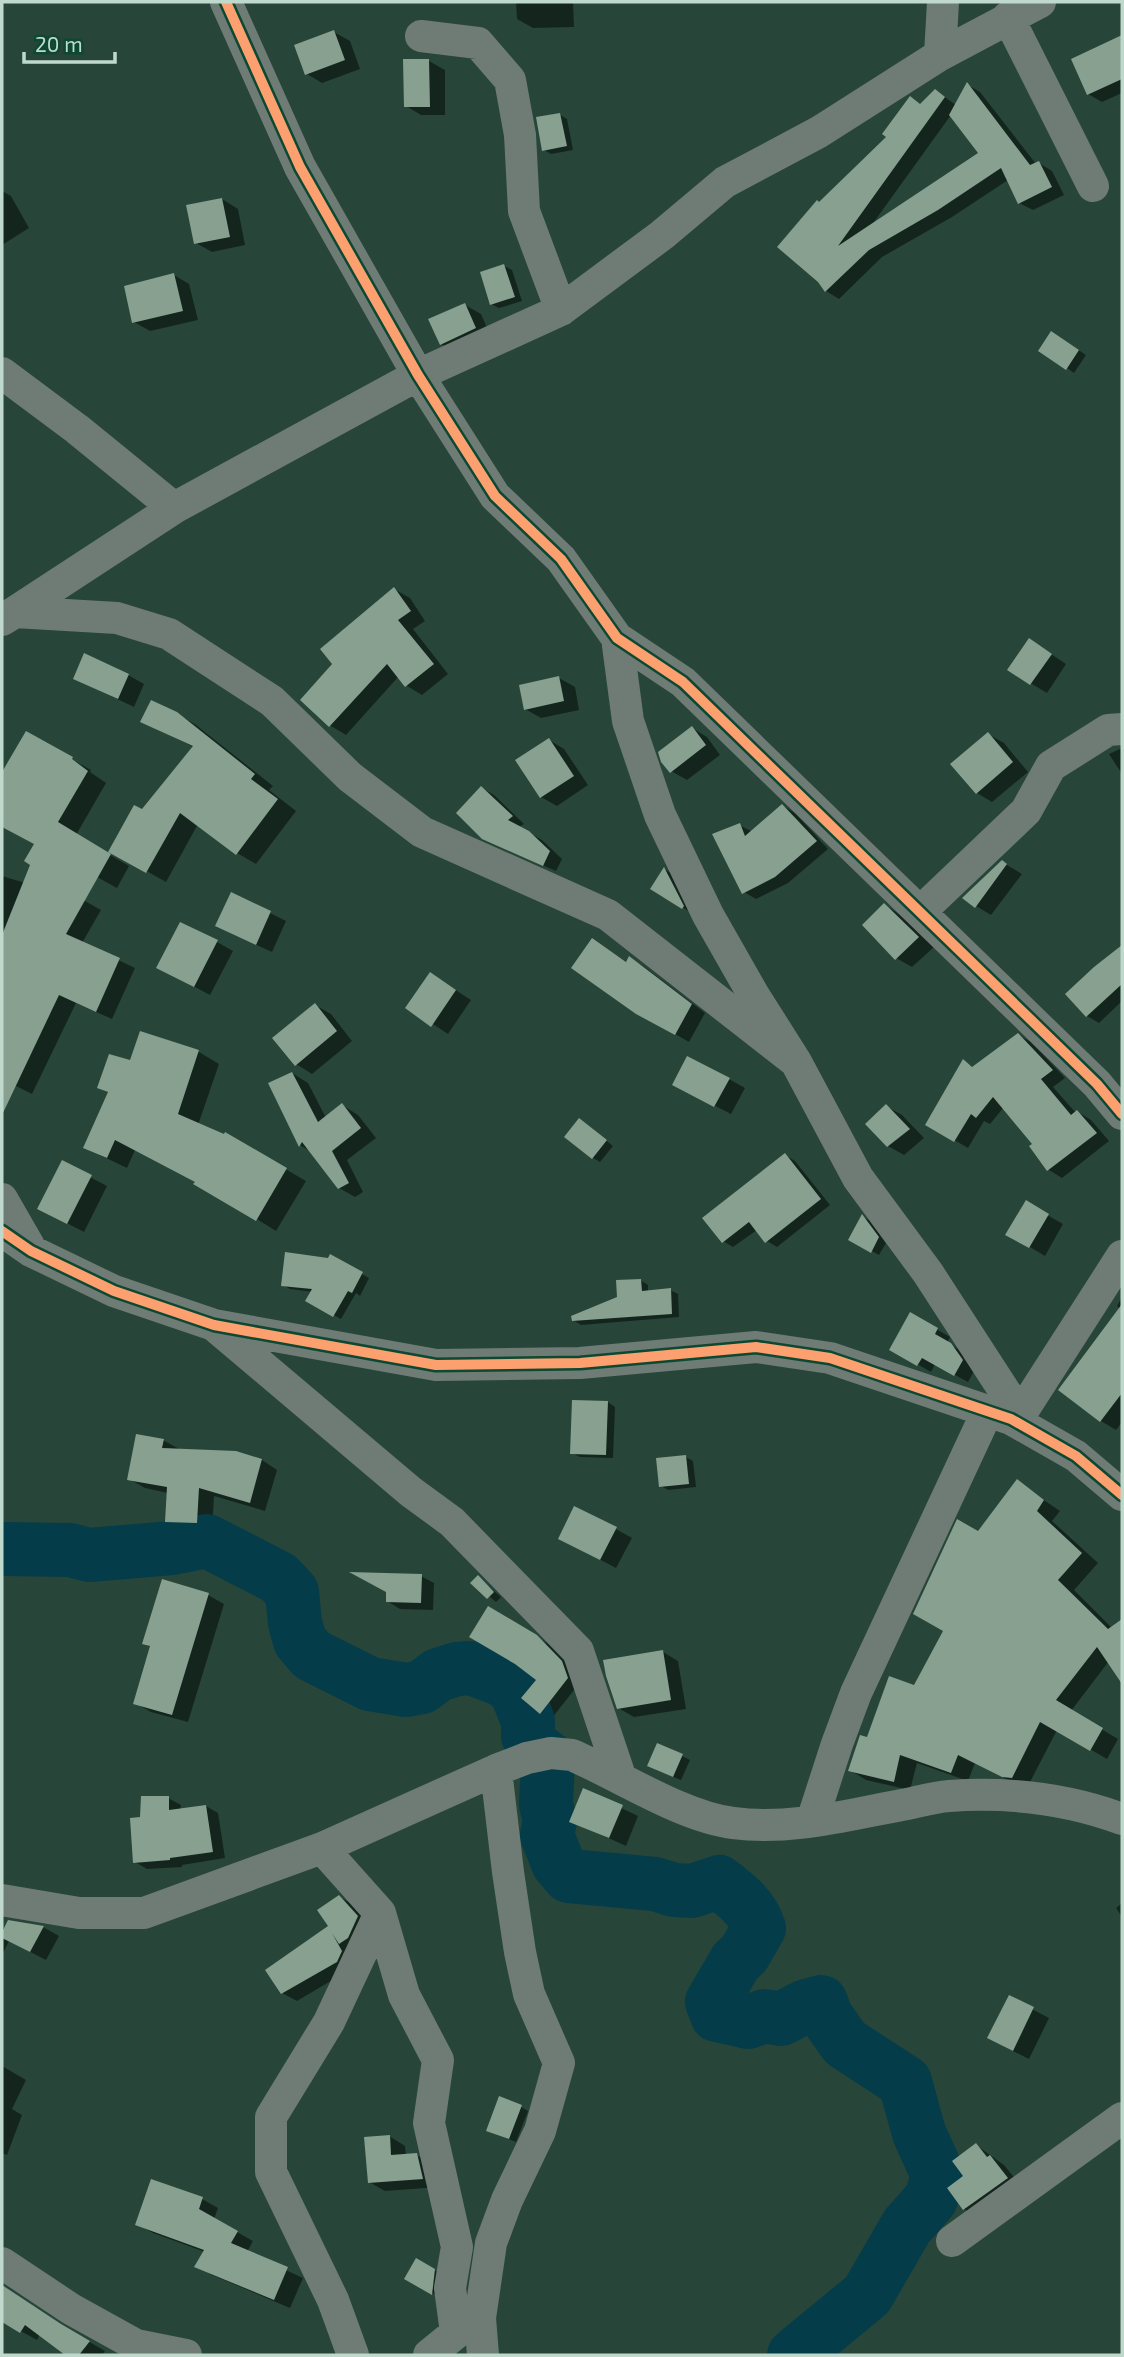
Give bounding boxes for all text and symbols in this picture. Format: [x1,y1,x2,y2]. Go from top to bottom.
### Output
scale bar [24,21,116,65]
text: 20 m [35,31,83,56]

